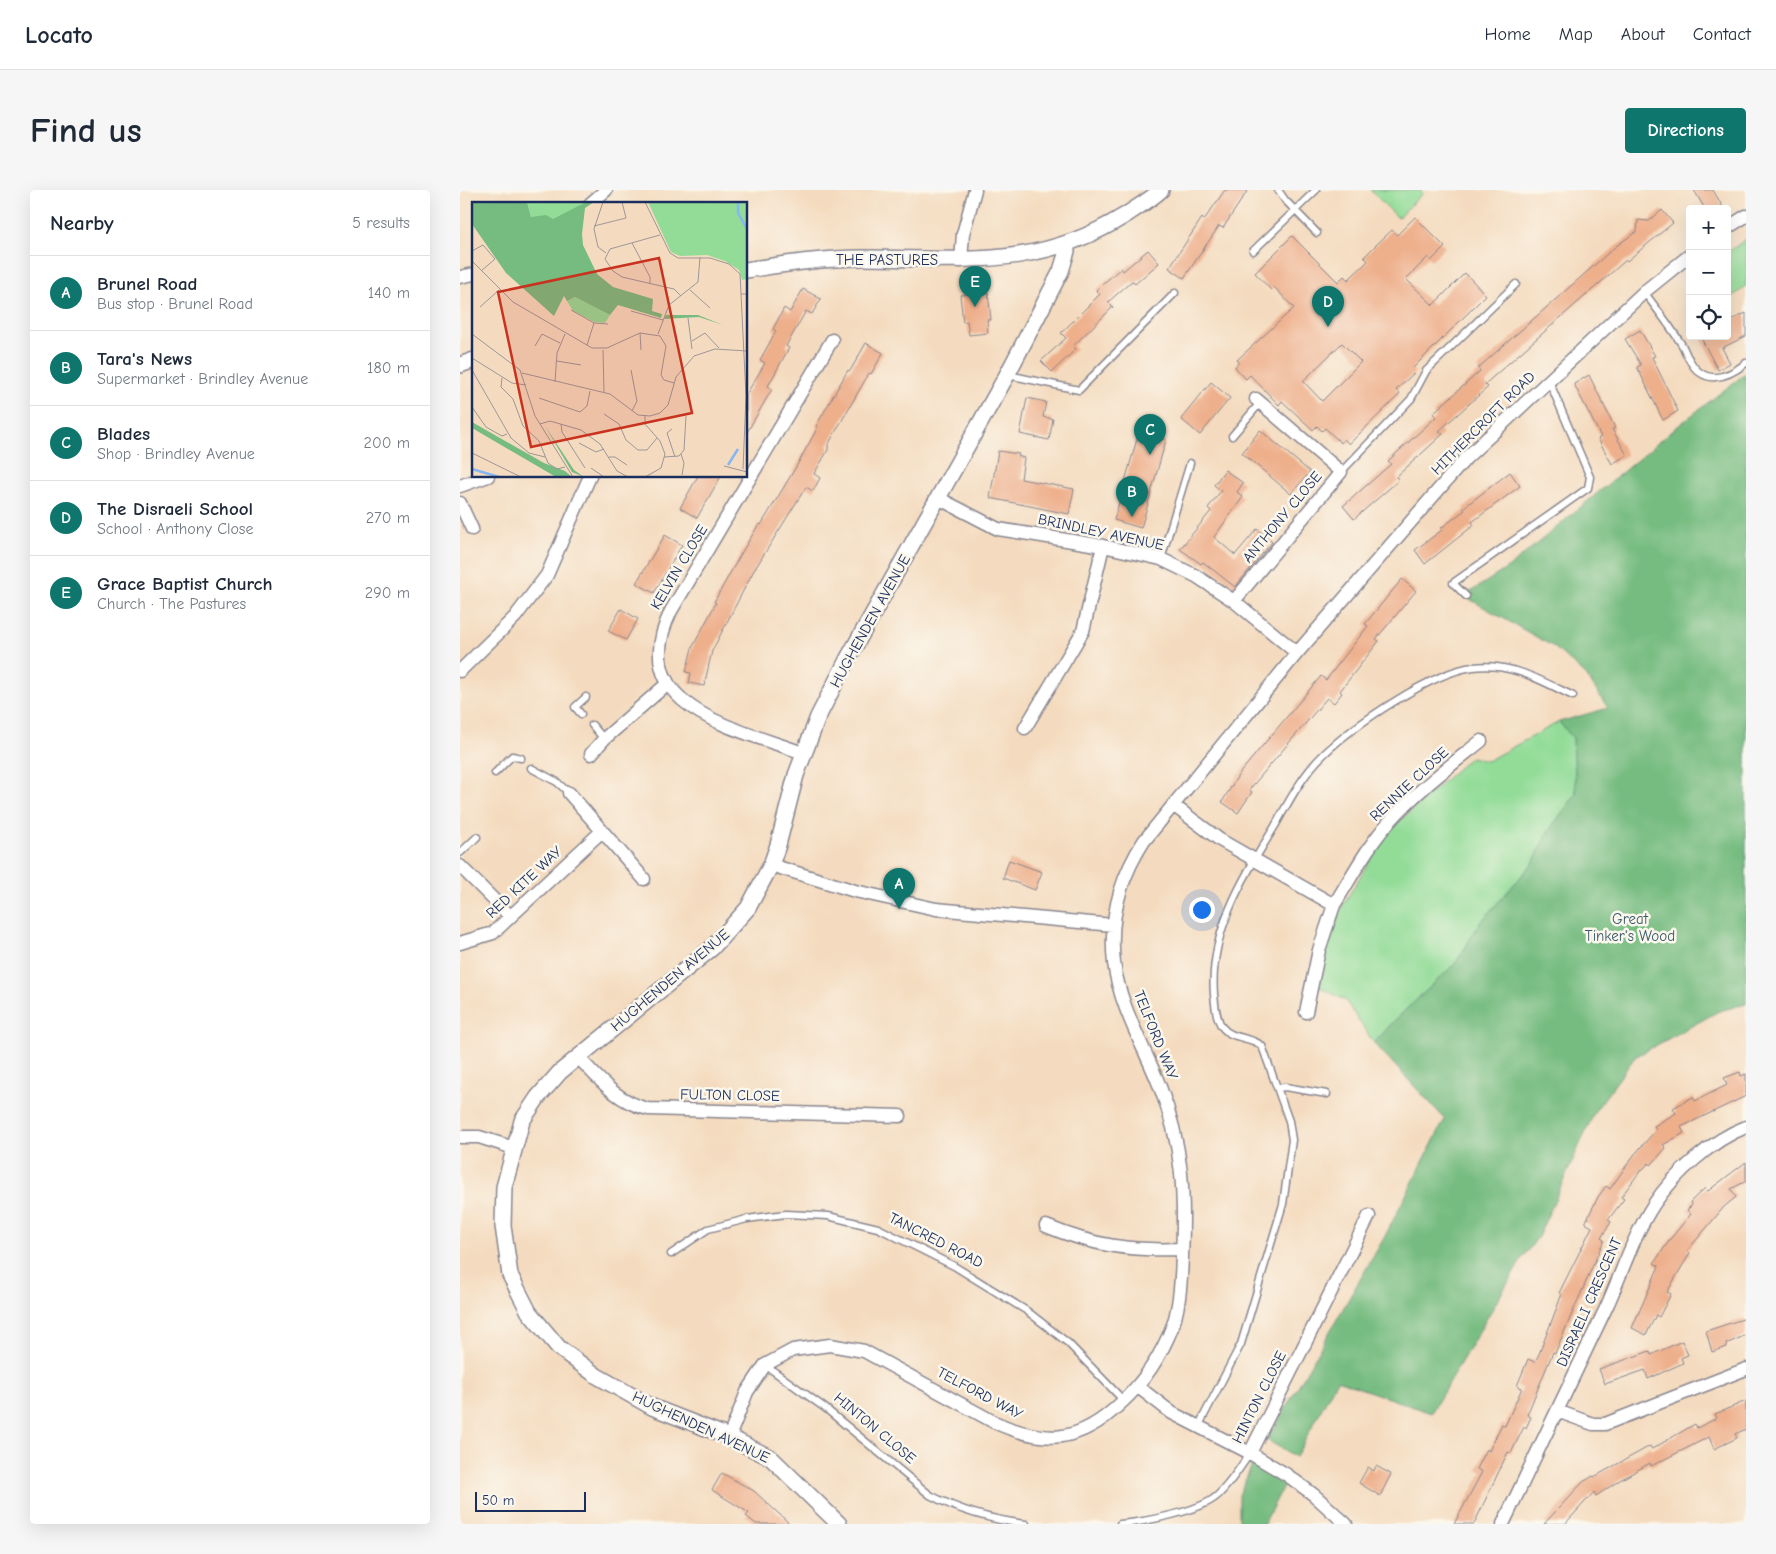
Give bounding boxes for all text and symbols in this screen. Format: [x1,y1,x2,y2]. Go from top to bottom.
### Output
text: Locato [25,21,93,49]
text: Home [1484,24,1531,45]
text: Map [1559,24,1593,45]
text: About [1621,24,1665,45]
text: Contact [1693,24,1751,45]
button: Directions [1625,108,1746,153]
text: Find us [30,110,142,151]
inset map [472,202,748,478]
map controls [1686,205,1731,340]
button: + [1686,205,1731,250]
text: Nearby [50,211,114,235]
text: 5 results [352,214,410,232]
button: − [1686,250,1731,295]
street label: THE PASTURES [836,251,938,269]
pin: E [959,266,991,307]
text: Brunel Road [97,273,197,295]
text: A [62,284,70,302]
text: 140 m [368,284,410,302]
pin: D [1312,286,1344,327]
text: Bus stop · Brunel Road [97,295,253,313]
button: locate [1686,295,1731,340]
text: Tara's News [97,348,192,370]
text: B [61,359,71,377]
text: 180 m [367,359,410,377]
street label: HITHERCROFT ROAD [1427,367,1539,479]
text: Supermarket · Brindley Avenue [97,370,308,388]
pin: C [1134,414,1166,455]
text: Blades [97,423,150,445]
text: C [61,434,71,452]
text: 200 m [364,434,410,452]
text: Shop · Brindley Avenue [97,445,255,463]
street label: ANTHONY CLOSE [1238,468,1326,566]
pin: B [1116,476,1148,517]
text: The Disraeli School [97,498,253,520]
text: D [61,509,71,527]
text: 270 m [366,509,410,527]
street label: BRINDLEY AVENUE [1036,510,1166,554]
text: School · Anthony Close [97,520,253,538]
street label: KELVIN CLOSE [647,521,711,613]
street label: HUGHENDEN AVENUE [826,551,914,691]
text: Grace Baptist Church [97,573,273,595]
text: E [61,584,71,602]
text: 290 m [365,584,410,602]
text: Church · The Pastures [97,595,246,613]
street label: RENNIE CLOSE [1366,743,1452,825]
street label: RED KITE WAY [482,842,566,922]
pin: A [883,868,915,909]
your location [1189,897,1215,923]
park label: Great Tinker's Wood [1585,910,1675,945]
street label: HUGHENDEN AVENUE [607,925,733,1035]
street label: TELFORD WAY [1130,988,1182,1082]
street label: FULTON CLOSE [680,1085,780,1105]
street label: TANCRED ROAD [886,1208,986,1272]
street label: DISRAELI CRESCENT [1552,1234,1626,1369]
street label: HINTON CLOSE [1228,1348,1290,1446]
street label: TELFORD WAY [934,1363,1026,1423]
street label: HUGHENDEN AVENUE [629,1387,773,1467]
street label: HINTON CLOSE [830,1389,920,1467]
scale bar [475,1489,586,1512]
text: 50 m [482,1492,514,1509]

